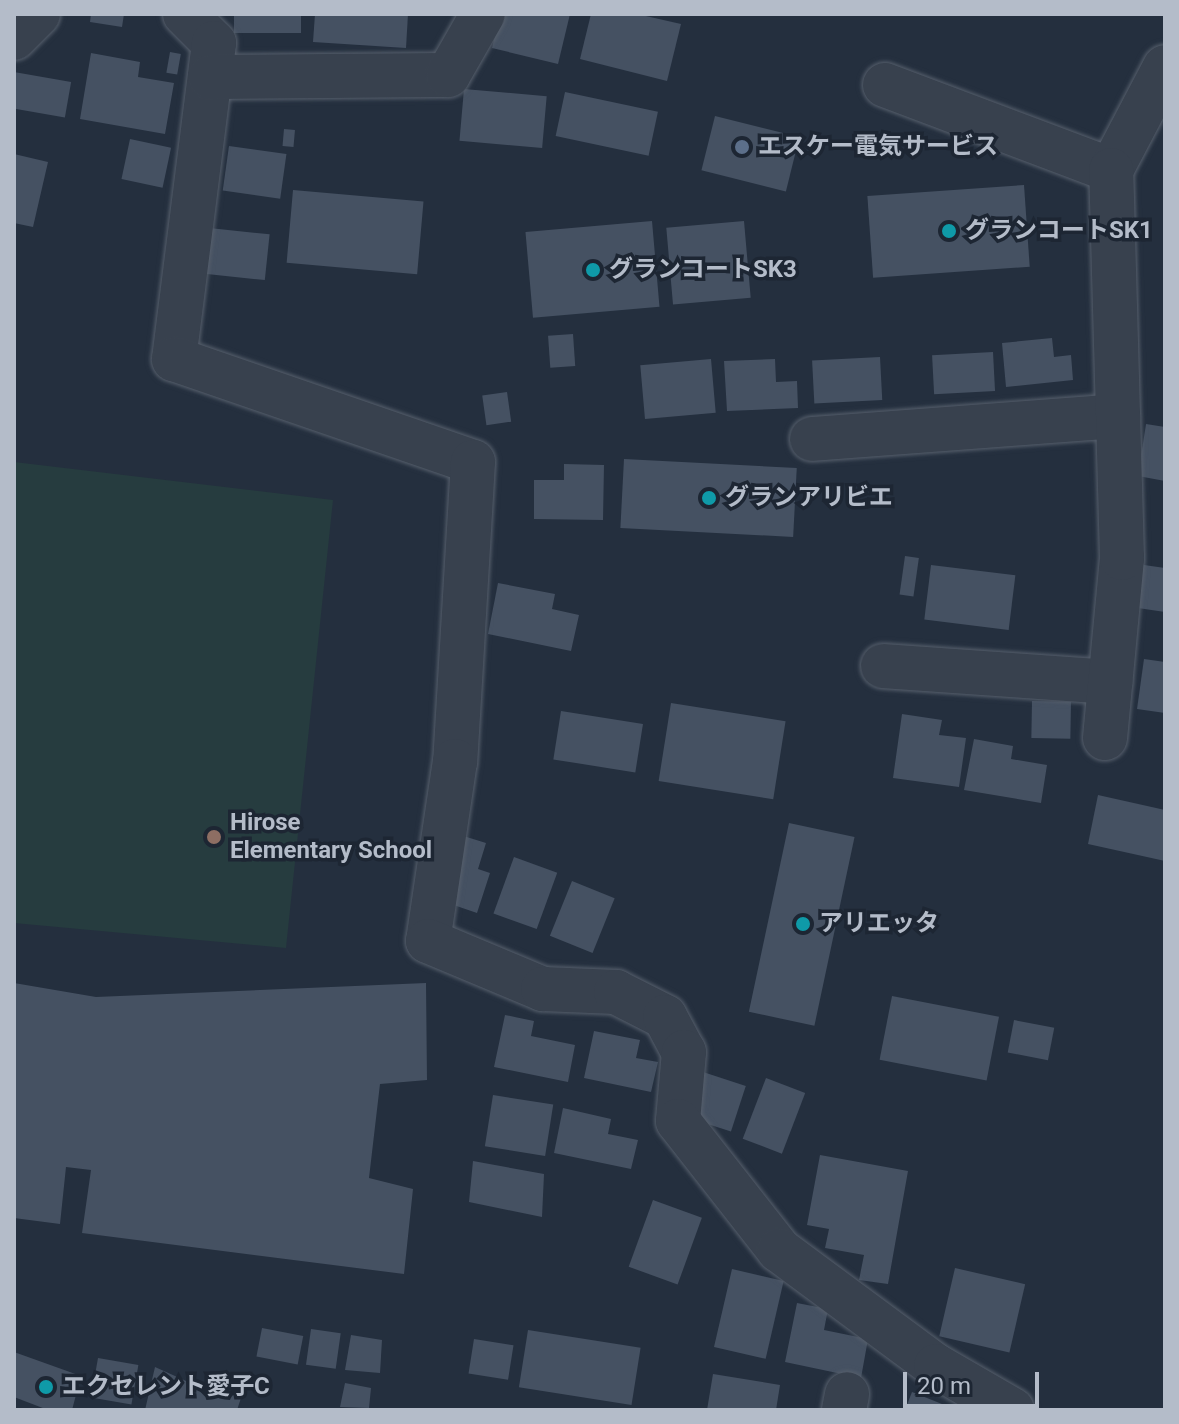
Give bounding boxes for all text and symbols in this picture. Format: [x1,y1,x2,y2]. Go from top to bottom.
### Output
place label: エスケー電気サービス [758,133,998,161]
marker: エスケー電気サービス [733,138,751,156]
place label: グランコートSK1 [965,217,1153,245]
marker: グランコートSK1 [940,222,958,240]
place label: グランコートSK3 [609,256,797,284]
marker: グランコートSK3 [584,261,602,279]
place label: グランアリビエ [725,484,893,512]
marker: グランアリビエ [700,489,718,507]
place label: Hirose Elementary School [230,809,432,865]
marker: Hirose Elementary School [205,828,223,846]
place label: アリエッタ [819,910,939,938]
marker: アリエッタ [794,915,812,933]
scale bar [907,1356,1043,1406]
text: 20 m [917,1372,971,1400]
place label: エクセレント愛子C [62,1373,270,1401]
marker: エクセレント愛子C [37,1378,55,1396]

